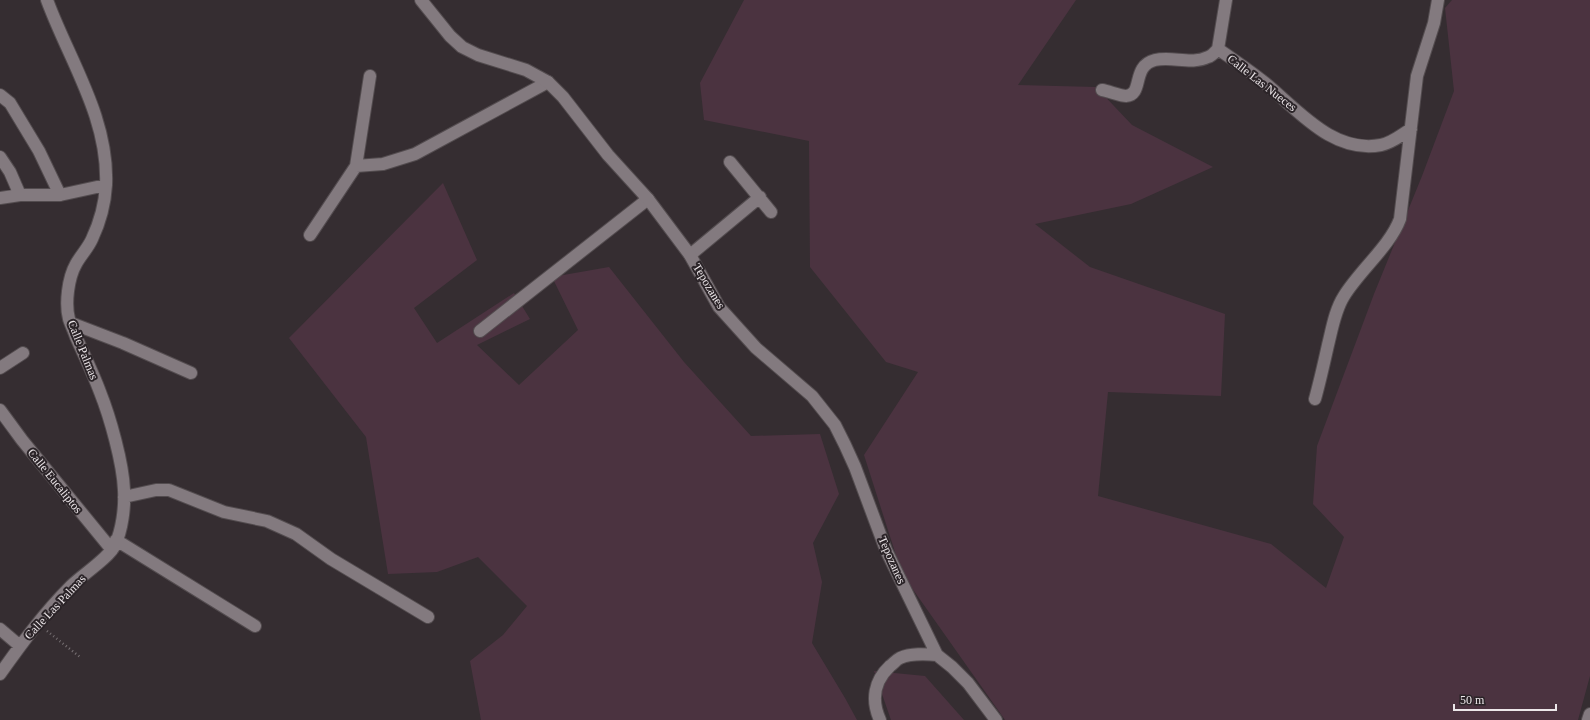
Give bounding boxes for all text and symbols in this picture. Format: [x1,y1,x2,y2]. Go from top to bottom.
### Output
street label: Calle Las Nueces [1225,52,1300,115]
street label: Tepozanes [690,261,728,312]
street label: Calle Palmas [65,318,101,382]
street label: Calle Eucaliptos [25,446,85,516]
street label: Tepozanes [875,534,909,586]
street label: Calle Las Palmas [21,572,89,642]
scale bar [1454,686,1556,712]
text: 50 m [1460,693,1485,707]

